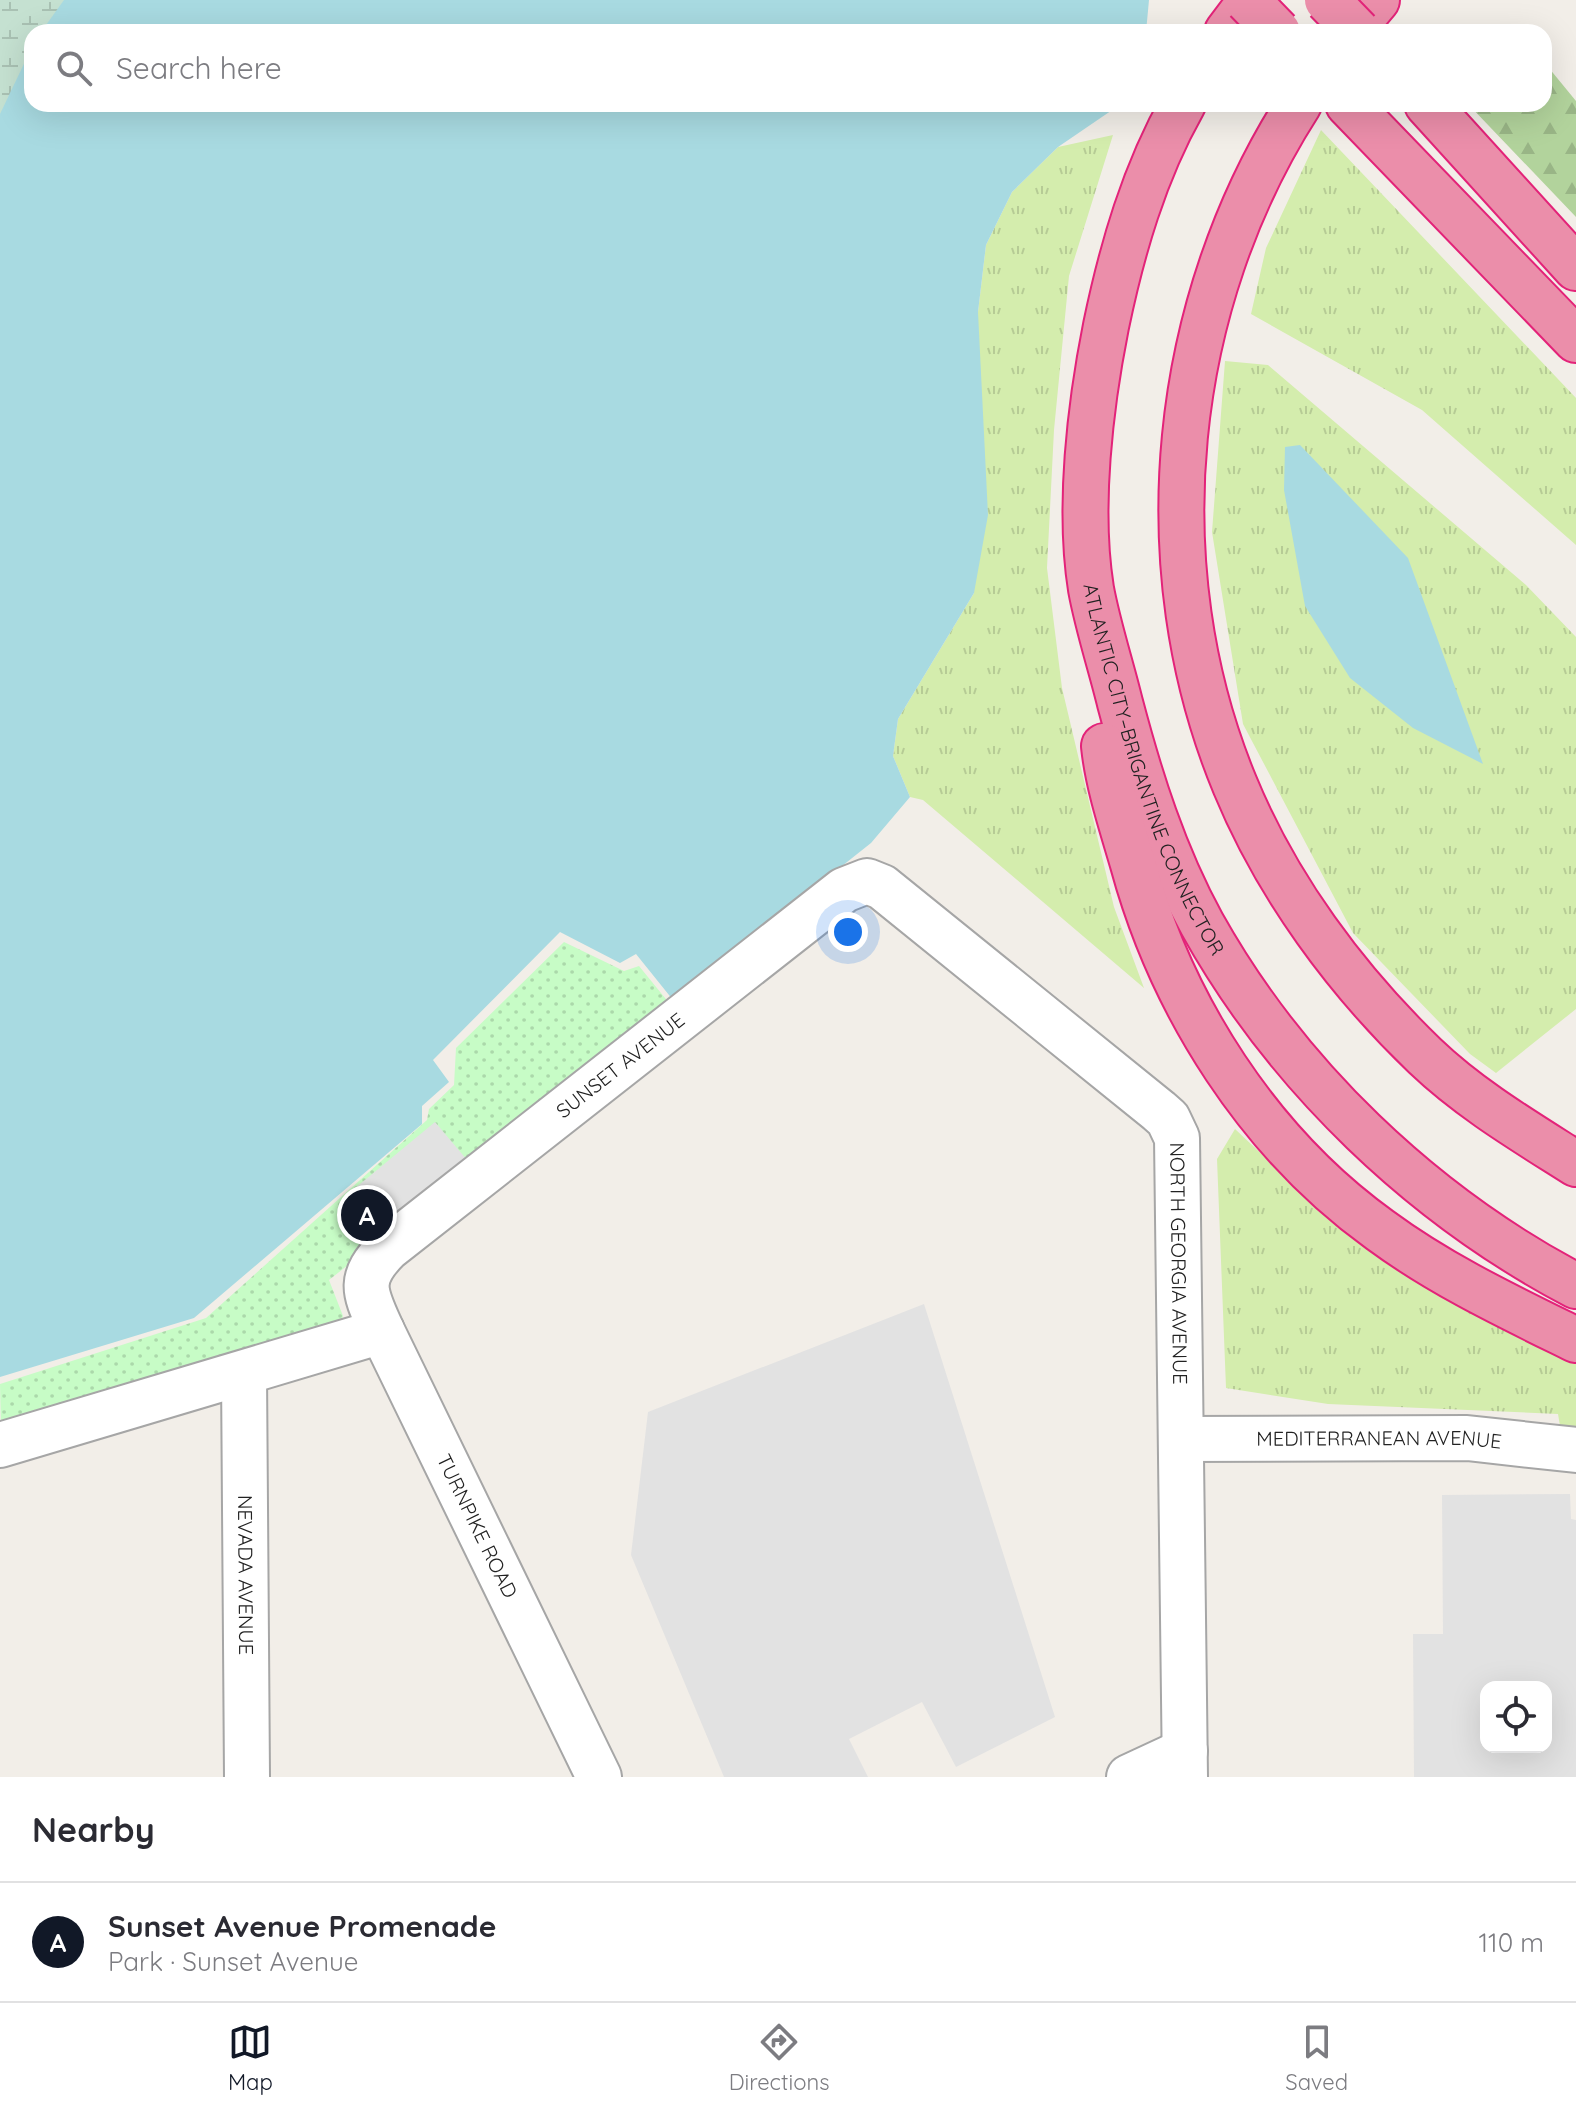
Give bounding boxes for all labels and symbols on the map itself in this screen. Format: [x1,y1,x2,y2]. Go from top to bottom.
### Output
street label: ATLANTIC CITY–BRIGANTINE CONNECTOR [1078,581,1230,960]
your location [828,912,868,952]
street label: SUNSET AVENUE [551,1007,689,1123]
street label: NORTH GEORGIA AVENUE [1165,1142,1193,1385]
pin: A [341,1185,393,1245]
street label: MEDITERRANEAN AVENUE [1256,1424,1503,1454]
street label: TURNPIKE ROAD [432,1450,523,1602]
street label: NEVADA AVENUE [233,1495,259,1655]

